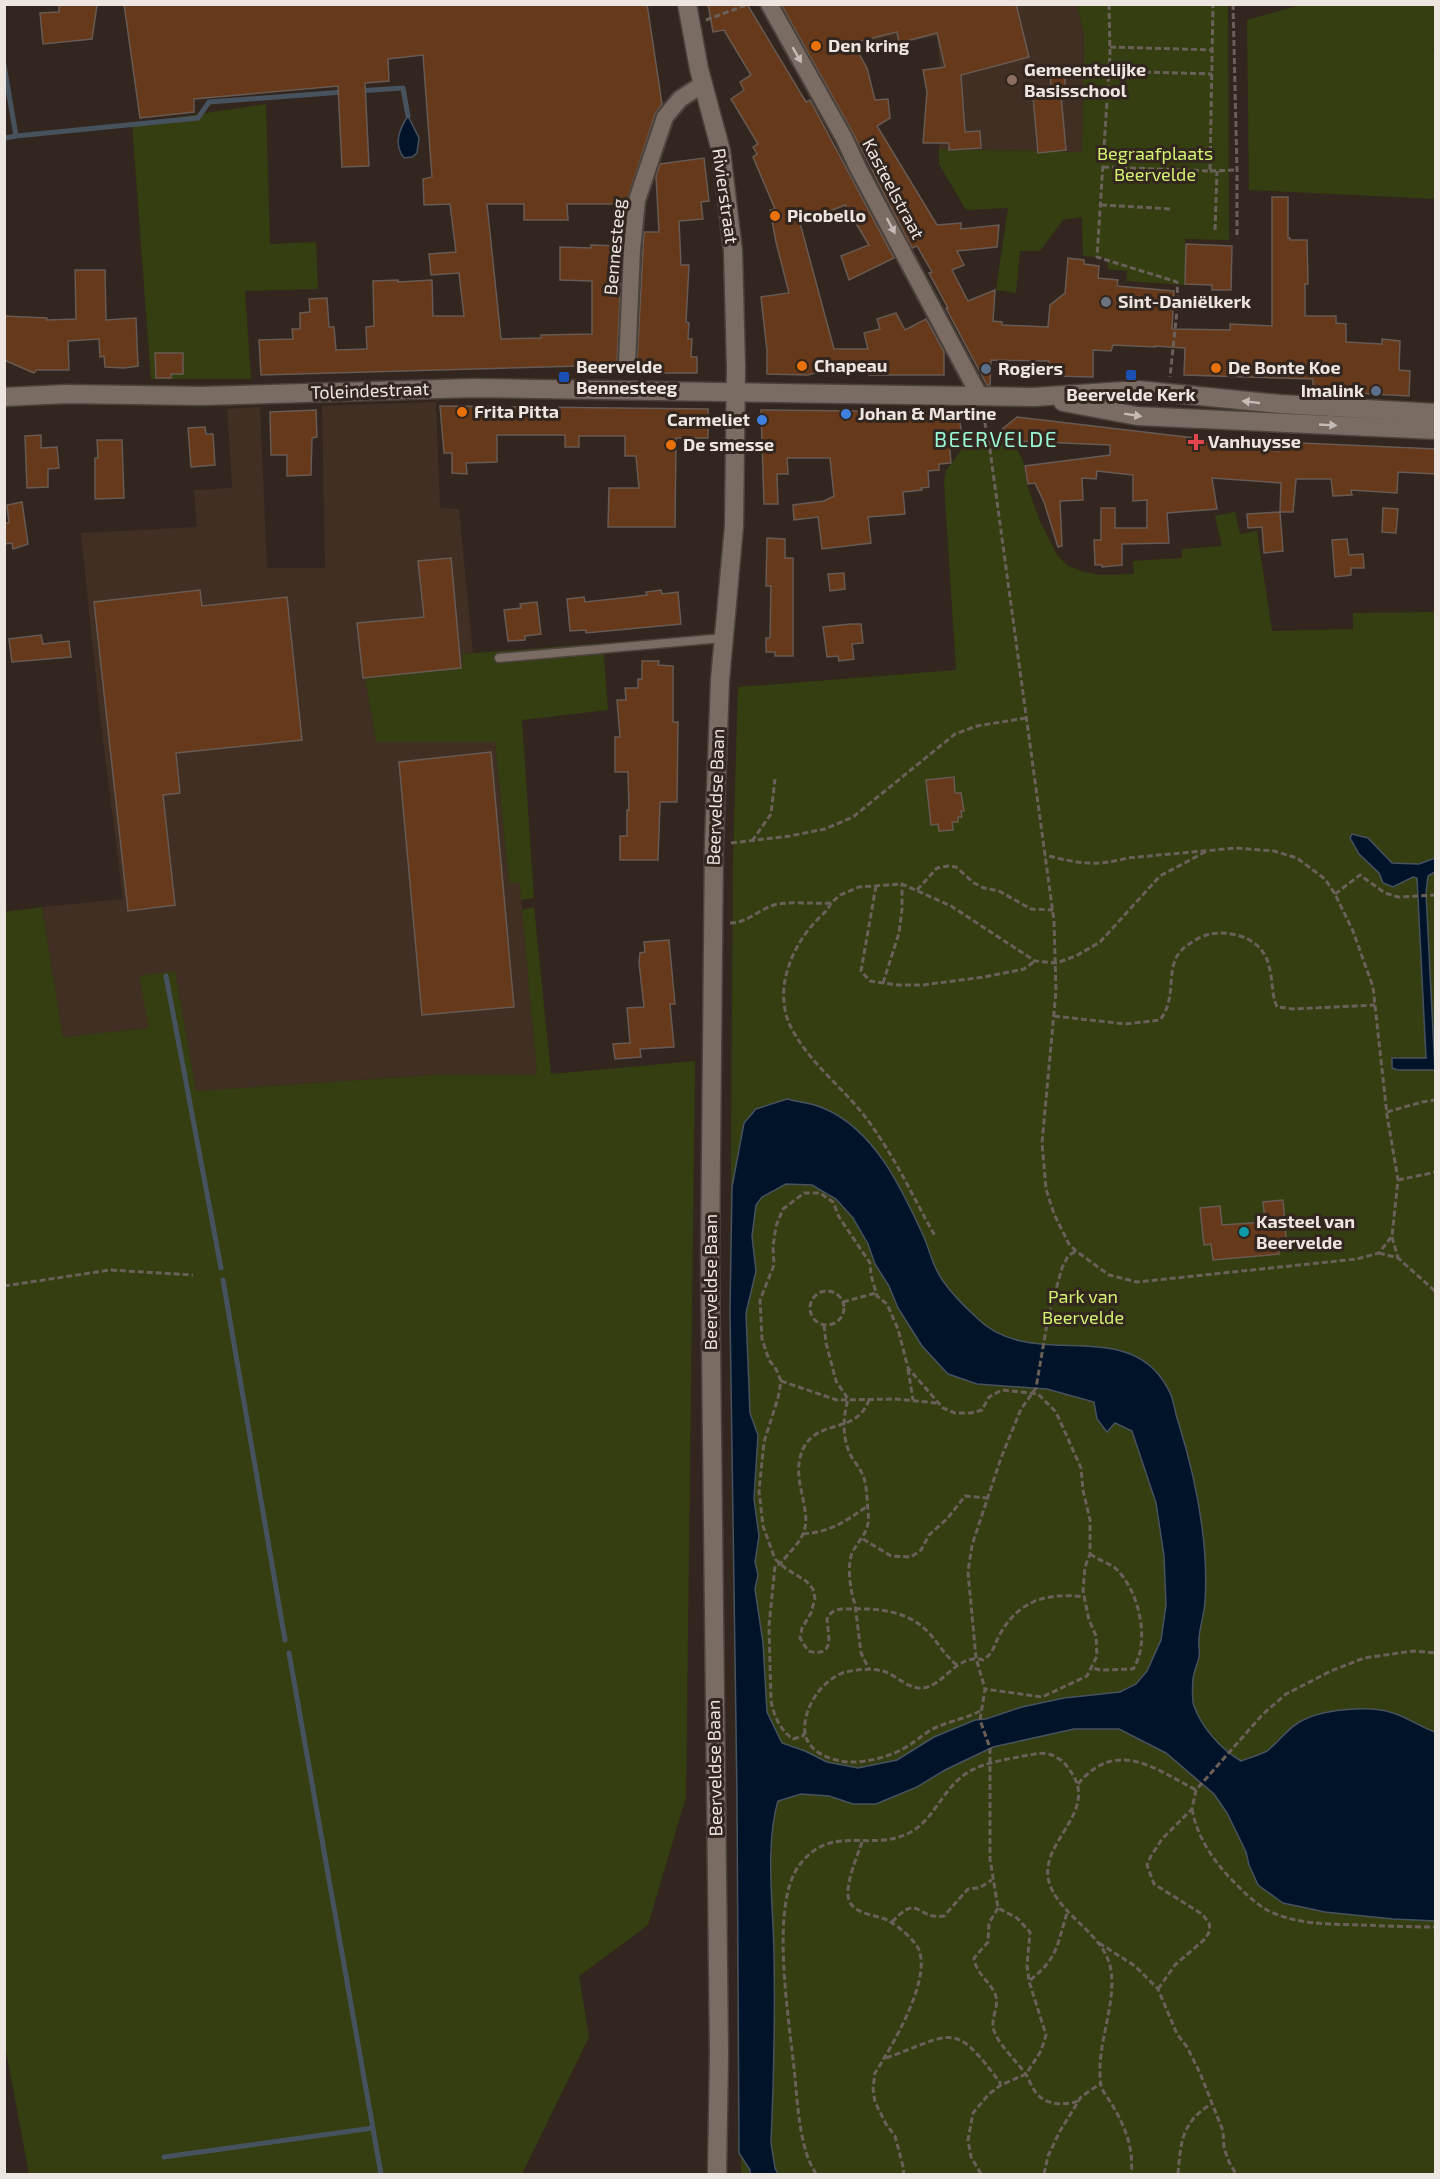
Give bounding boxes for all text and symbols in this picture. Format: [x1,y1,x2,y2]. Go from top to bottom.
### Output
place label: Den kring [828,34,910,56]
marker: Den kring [809,39,823,53]
one-way arrow [792,47,802,64]
place label: Gemeentelijke Basisschool [1024,58,1146,101]
marker: Gemeentelijke Basisschool [1005,73,1019,87]
street label: Kasteelstraat [858,134,930,243]
park label: Begraafplaats Beervelde [1097,142,1213,185]
street label: Rivierstraat [708,147,744,245]
street label: Bennesteeg [599,198,629,296]
place label: Picobello [787,204,866,226]
marker: Picobello [768,209,782,223]
one-way arrow [886,218,896,235]
place label: Sint-Daniëlkerk [1118,290,1251,312]
marker: Sint-Daniëlkerk [1099,295,1113,309]
place label: Chapeau [814,354,888,376]
place label: Beervelde Bennesteeg [576,355,678,398]
place label: De Bonte Koe [1228,356,1341,378]
place label: Rogiers [998,357,1063,379]
marker: Chapeau [795,359,809,373]
marker: De Bonte Koe [1209,361,1223,375]
marker: Rogiers [979,362,993,376]
marker: Beervelde Kerk [1124,368,1138,382]
marker: Beervelde Bennesteeg [557,370,571,384]
street label: Toleindestraat [310,377,430,403]
place label: Imalink [1301,379,1364,401]
place label: Beervelde Kerk [1066,383,1196,405]
marker: Imalink [1369,384,1383,398]
one-way arrow [1242,397,1261,406]
place label: Frita Pitta [474,400,559,422]
place label: Johan & Martine [858,402,997,424]
marker: Frita Pitta [455,405,469,419]
marker: Johan & Martine [839,407,853,421]
place label: Carmeliet [667,408,751,430]
one-way arrow [1124,410,1143,419]
marker: Carmeliet [755,413,769,427]
one-way arrow [1318,421,1337,430]
district label: BEERVELDE [934,426,1058,451]
place label: Vanhuysse [1208,430,1301,452]
place label: De smesse [683,433,774,455]
marker: Vanhuysse [1189,435,1203,449]
marker: De smesse [664,438,678,452]
street label: Beerveldse Baan [702,728,728,866]
place label: Kasteel van Beervelde [1256,1210,1355,1253]
street label: Beerveldse Baan [699,1214,721,1350]
marker: Kasteel van Beervelde [1237,1225,1251,1239]
park label: Park van Beervelde [1042,1285,1124,1328]
street label: Beerveldse Baan [702,1699,726,1837]

